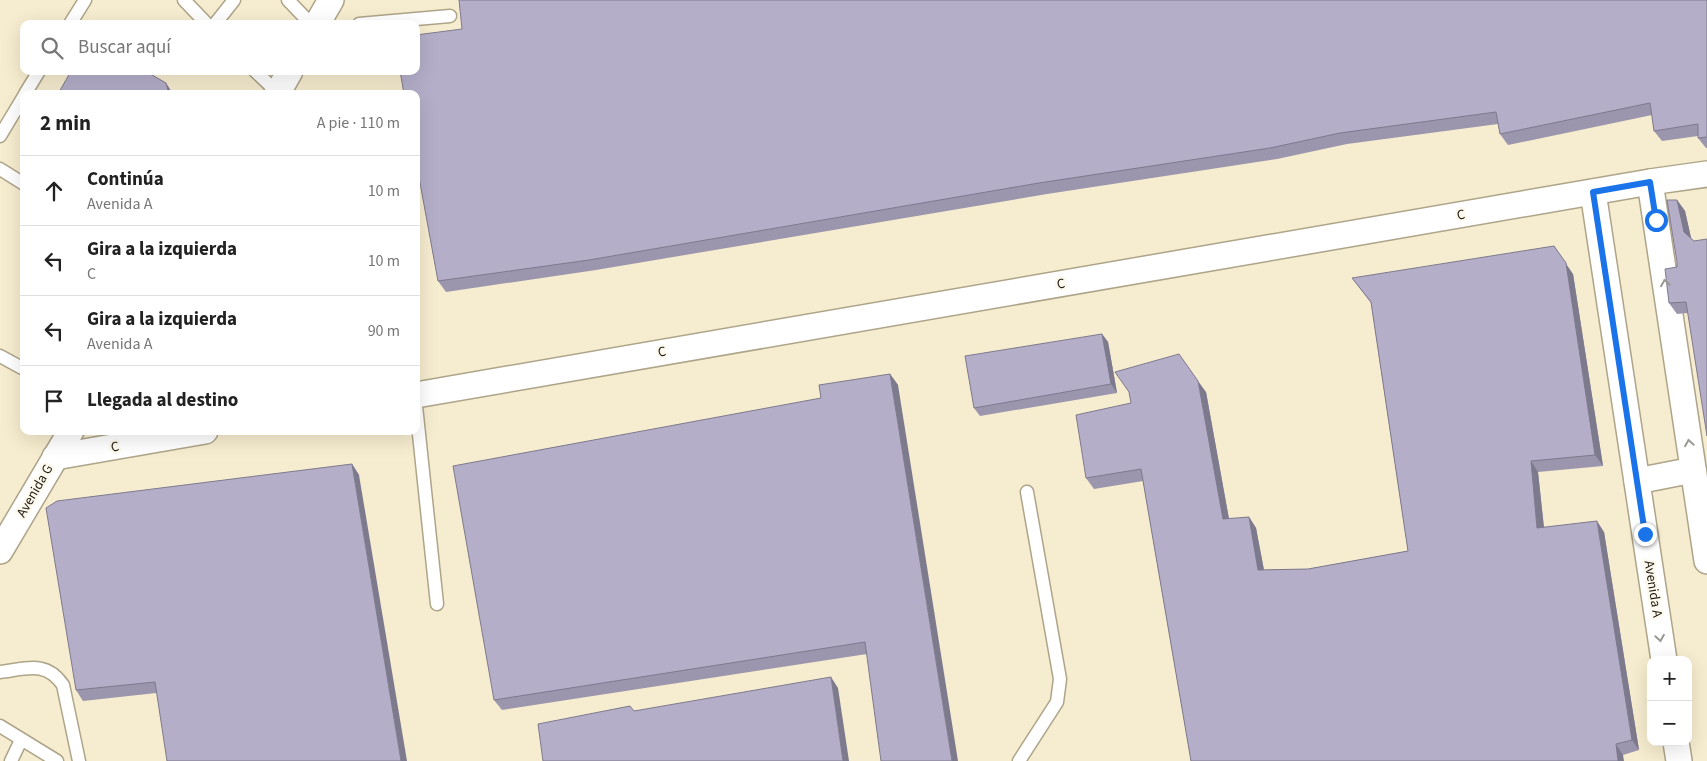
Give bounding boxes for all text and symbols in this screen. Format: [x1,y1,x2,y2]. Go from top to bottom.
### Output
search box [20,20,420,75]
icon: search [38,34,66,62]
text: Buscar aquí [78,34,171,61]
text: 2 min [40,108,91,138]
text: A pie · 110 m [317,112,400,134]
text: Continúa [87,166,164,193]
icon: ahead [40,177,68,205]
text: 10 m [368,180,400,202]
text: Avenida A [87,193,152,215]
street label: C [1455,204,1467,226]
route start [1645,209,1668,232]
text: Gira a la izquierda [87,236,237,263]
icon: left [40,247,68,275]
text: 10 m [368,250,400,272]
text: C [87,263,96,285]
street label: C [1055,273,1067,295]
one-way arrow [1660,278,1671,286]
text: Gira a la izquierda [87,306,237,333]
icon: left [40,317,68,345]
text: 90 m [368,320,400,342]
text: Avenida A [87,333,152,355]
street label: C [656,341,668,363]
icon: arrive [40,387,68,415]
text: Llegada al destino [87,387,238,414]
street label: C [109,436,121,458]
one-way arrow [1685,439,1695,448]
street label: Avenida G [12,461,58,521]
route end [1634,523,1657,546]
street label: Avenida A [1639,559,1667,619]
one-way arrow [1655,634,1665,643]
map controls [1647,656,1692,746]
button: + [1647,656,1692,701]
button: − [1647,701,1692,746]

